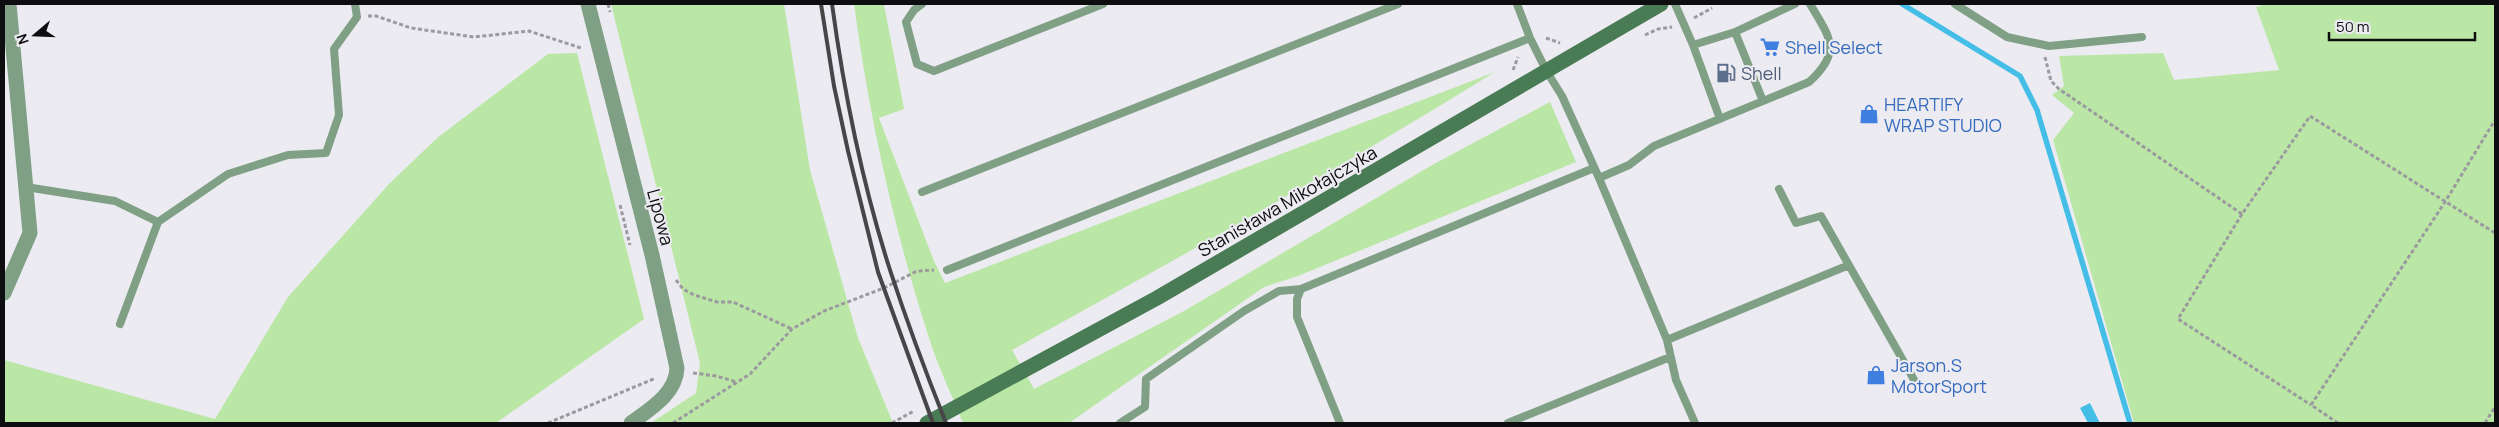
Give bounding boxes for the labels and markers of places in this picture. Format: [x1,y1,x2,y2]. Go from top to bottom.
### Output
place label: Shell Select [1785,35,1883,59]
supermarket icon: Shell Select [1759,36,1781,58]
place label: Shell [1741,61,1782,85]
fuel station icon: Shell [1715,62,1737,84]
place label: HEARTIFY WRAP STUDIO [1884,92,2002,137]
shop icon: HEARTIFY WRAP STUDIO [1858,103,1880,125]
place label: Jarson.S MotorSport [1891,353,1987,398]
shop icon: Jarson.S MotorSport [1865,364,1887,386]

